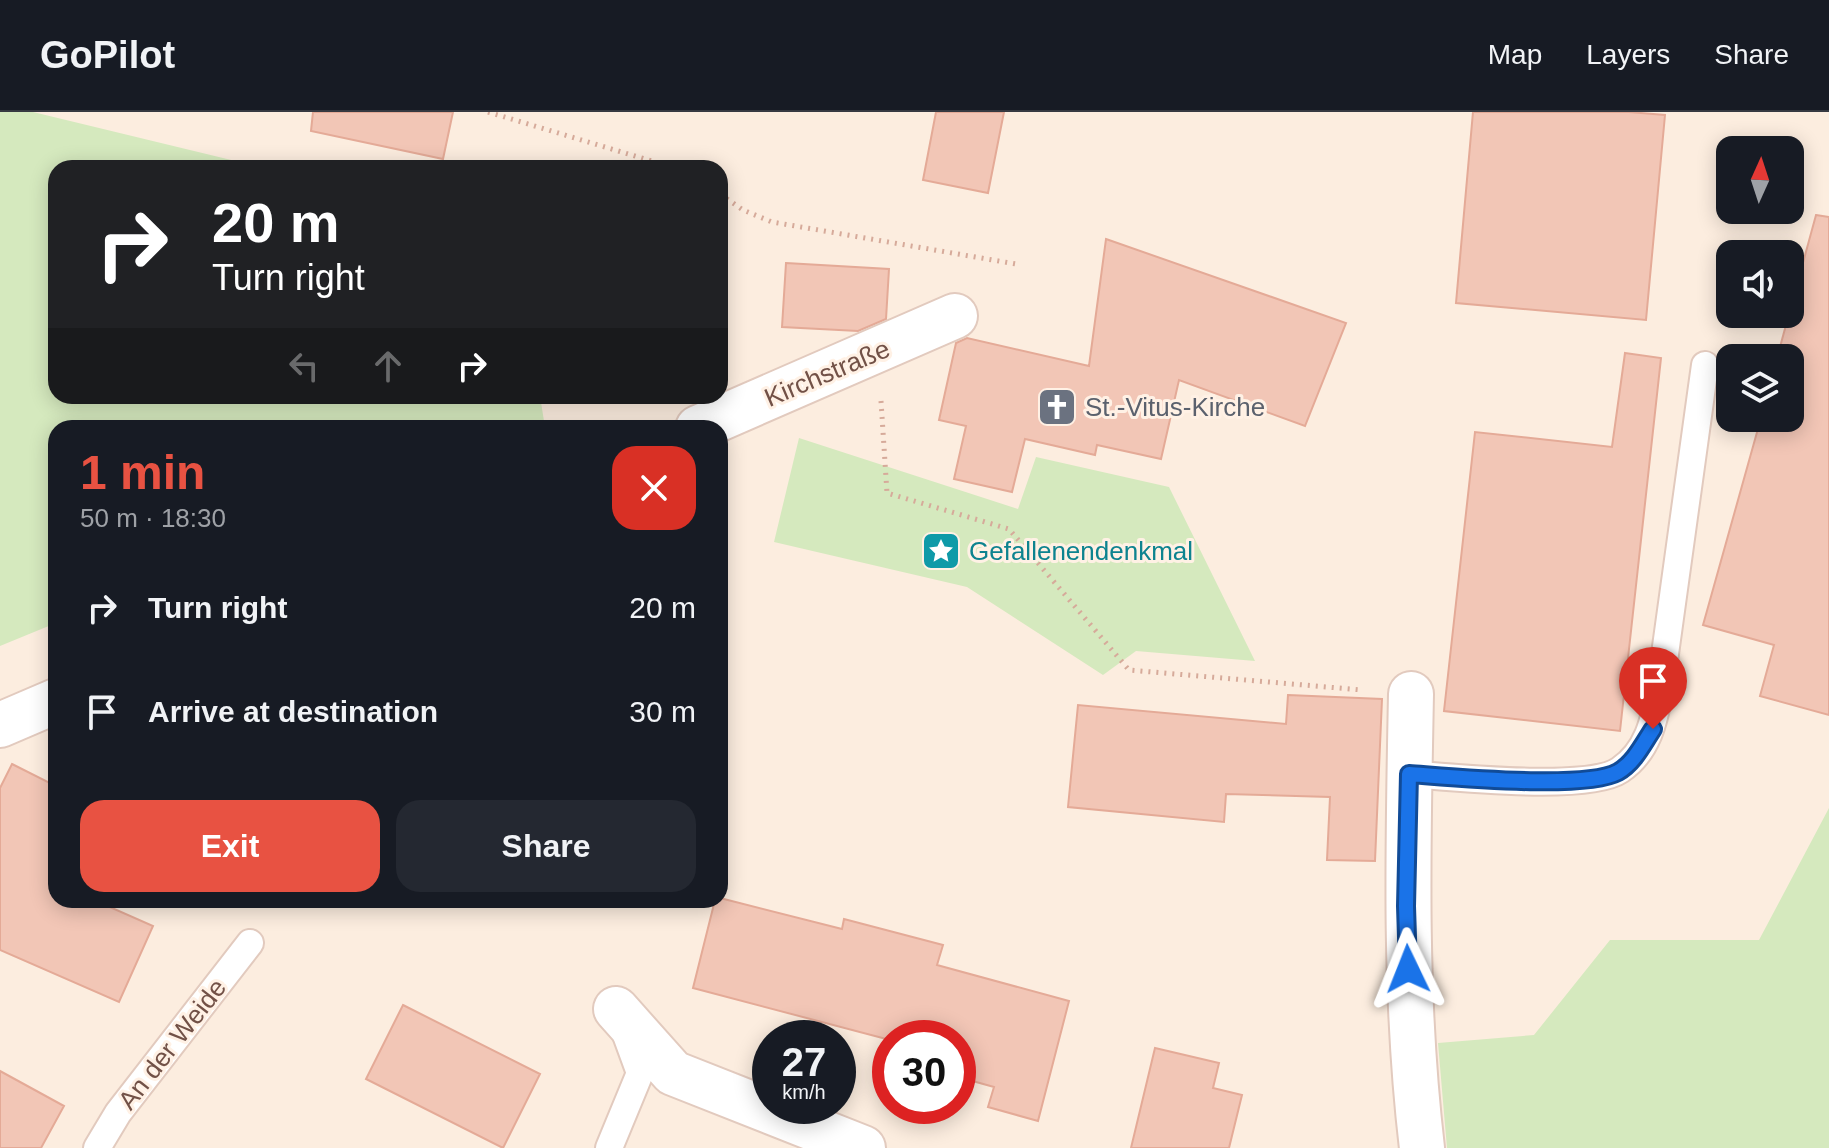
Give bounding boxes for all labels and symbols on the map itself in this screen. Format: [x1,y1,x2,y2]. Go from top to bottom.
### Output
north arrow [1716,136,1804,224]
street label: Kirchstraße [760,333,894,413]
church icon: St.-Vitus-Kirche [1036,386,1078,428]
place label: St.-Vitus-Kirche [1085,392,1265,422]
place icon: Gefallenendenkmal [920,530,962,572]
place label: Gefallenendenkmal [969,536,1193,566]
pin [1619,647,1687,729]
position arrow [1366,927,1450,1011]
street label: An der Weide [112,973,232,1115]
speed limit sign: 30 [872,1020,976,1124]

